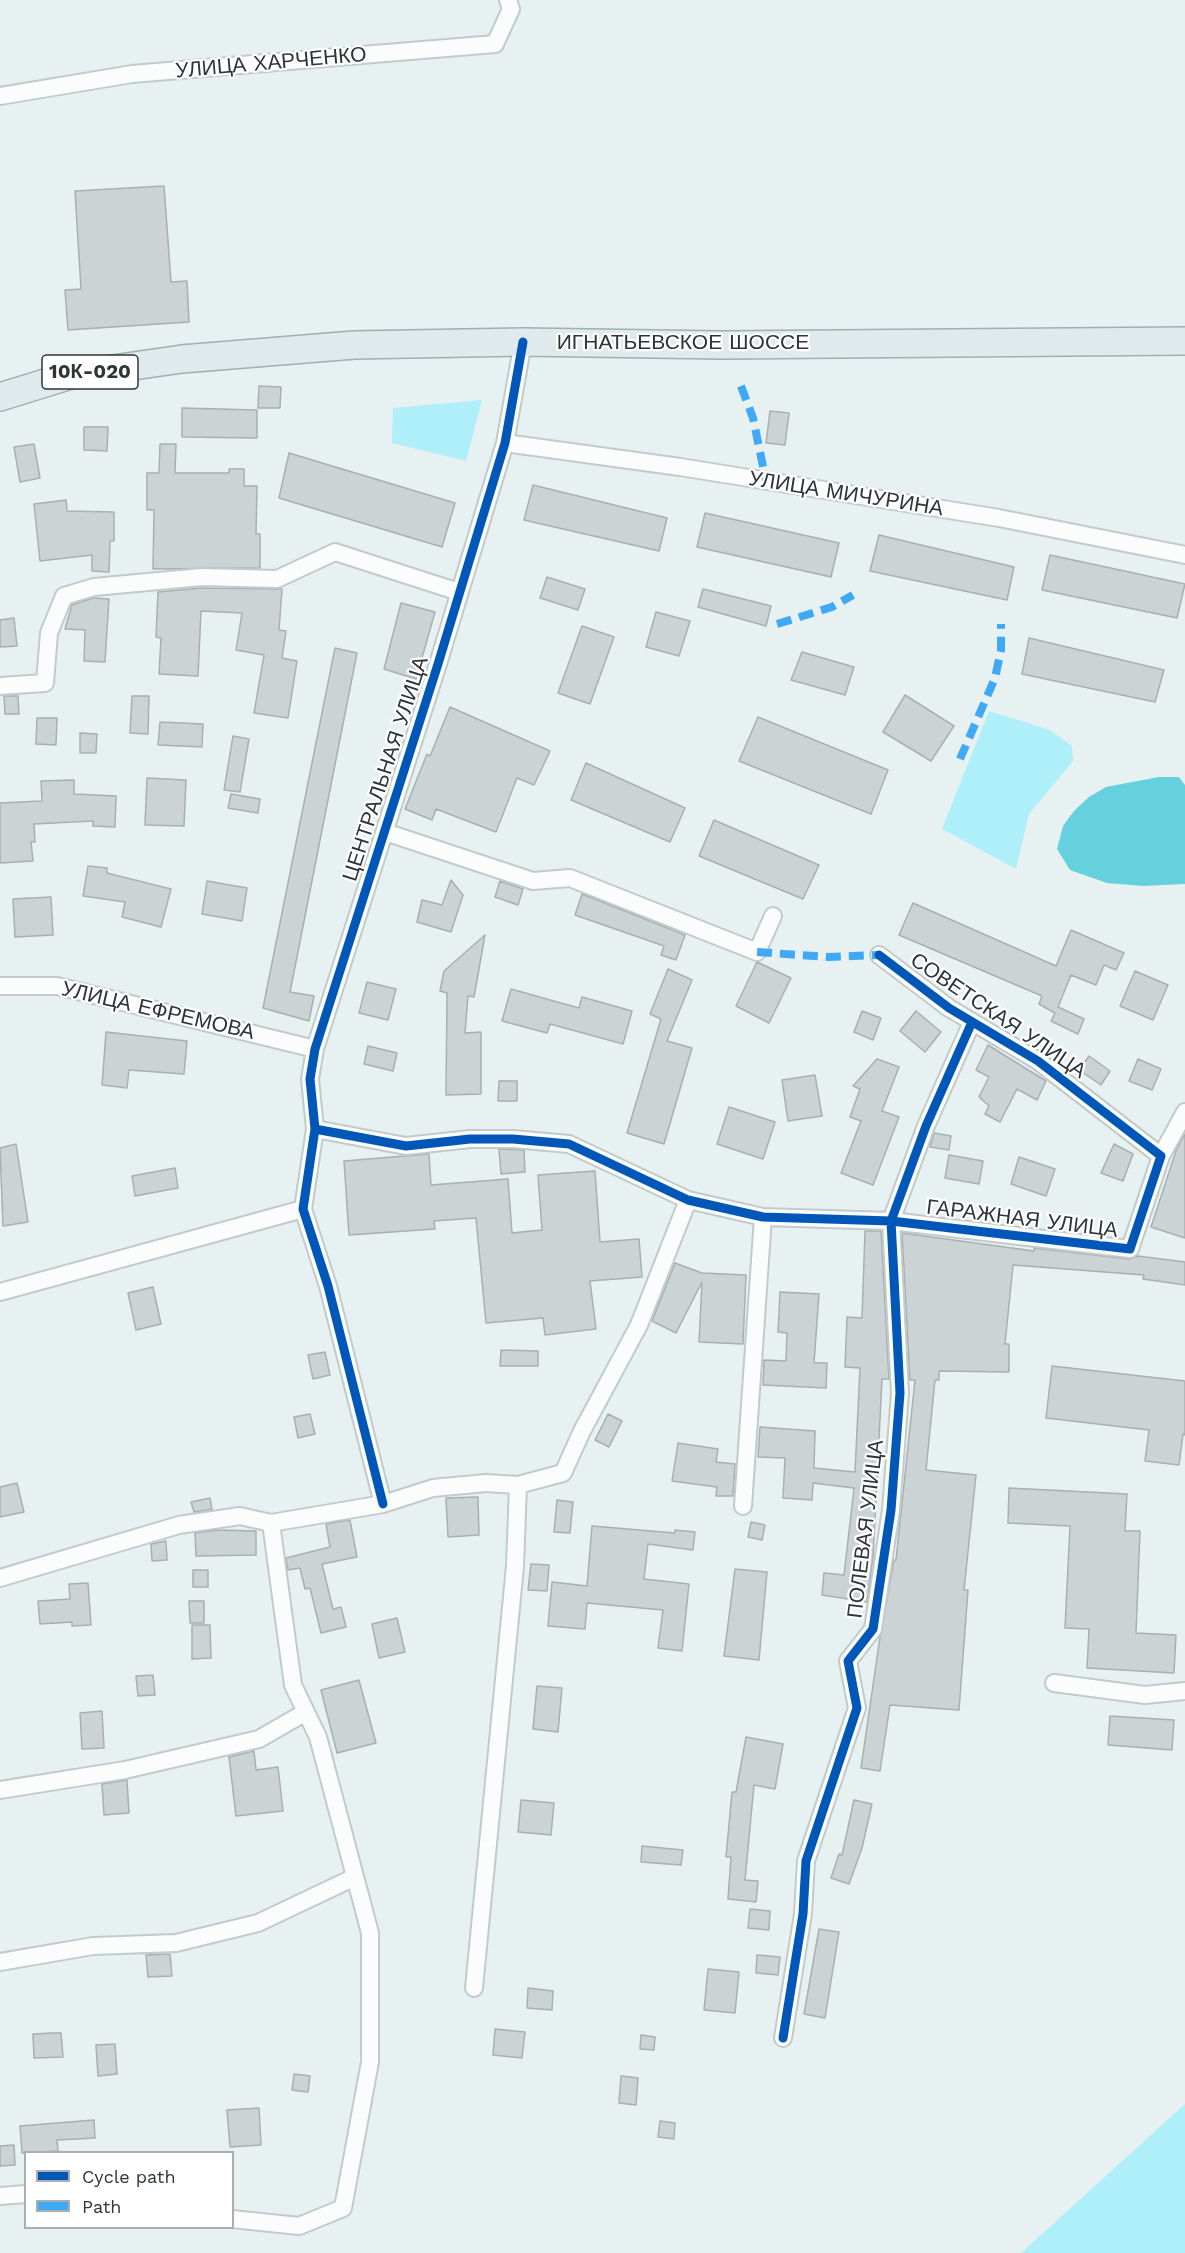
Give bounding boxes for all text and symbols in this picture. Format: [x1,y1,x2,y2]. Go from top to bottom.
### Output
street label: УЛИЦА ХАРЧЕНКО [174,42,368,84]
street label: ИГНАТЬЕВСКОЕ ШОССЕ [557,330,809,356]
road number: 10К-020 [42,355,138,389]
street label: УЛИЦА МИЧУРИНА [747,466,945,522]
street label: ЦЕНТРАЛЬНАЯ УЛИЦА [338,653,434,885]
street label: СОВЕТСКАЯ УЛИЦА [905,948,1091,1084]
street label: УЛИЦА ЕФРЕМОВА [59,977,257,1045]
street label: ГАРАЖНАЯ УЛИЦА [925,1195,1119,1243]
street label: ПОЛЕВАЯ УЛИЦА [843,1438,889,1620]
legend [24,2151,234,2229]
text: Cycle path [82,2166,176,2187]
text: Path [82,2196,122,2217]

